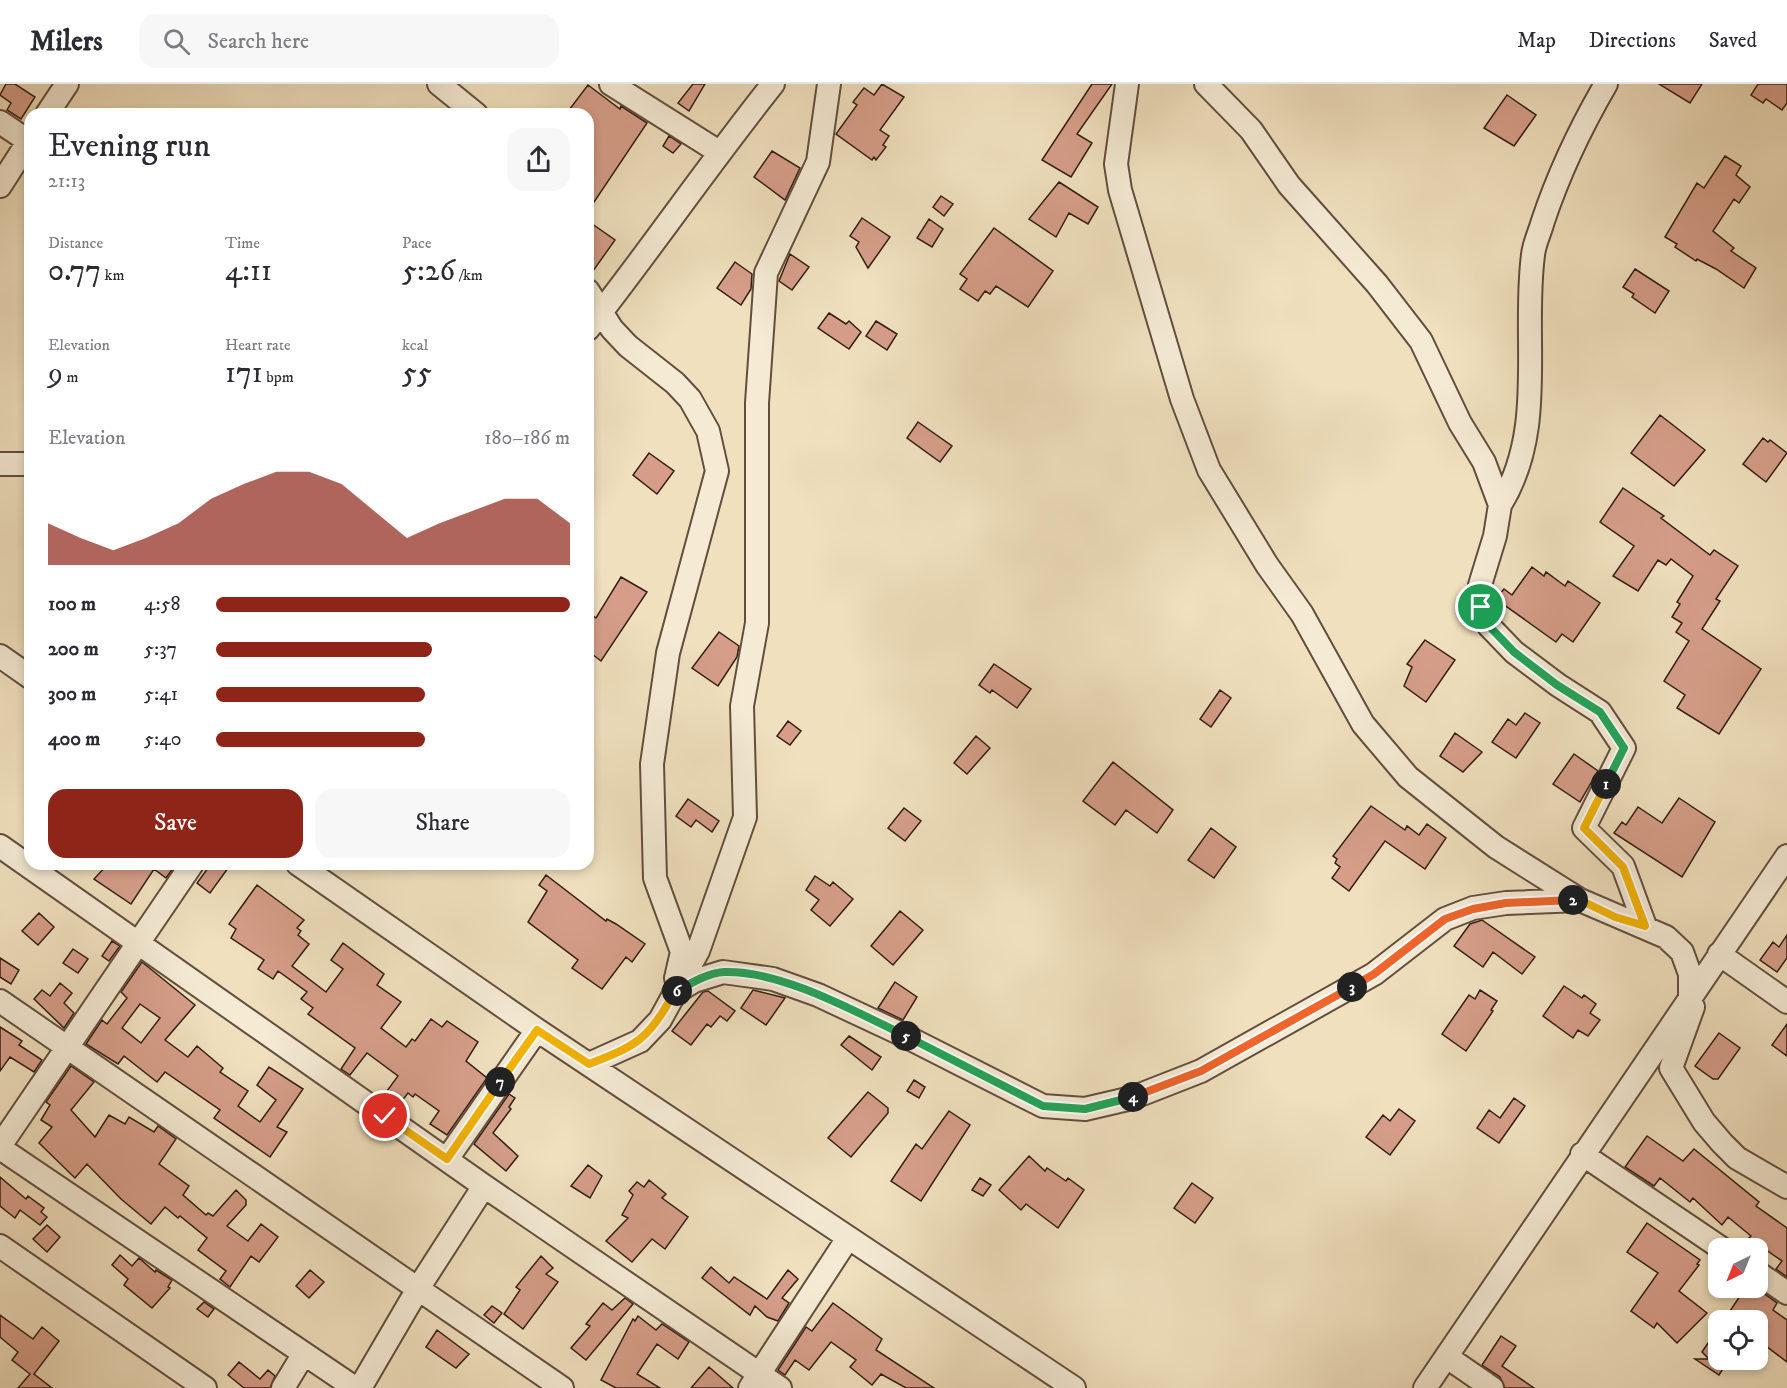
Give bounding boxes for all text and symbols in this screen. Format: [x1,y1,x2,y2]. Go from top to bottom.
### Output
search box [139,14,559,68]
text: Milers [30,24,103,59]
icon: search [160,25,193,58]
text: Search here [208,28,309,55]
text: Map [1517,28,1556,54]
text: Directions [1589,28,1676,54]
text: Saved [1709,28,1757,54]
text: Evening run [48,126,210,167]
button: share [507,128,570,191]
text: 21:13 [48,169,85,194]
text: Distance [48,233,103,253]
text: Time [225,233,260,253]
text: Pace [402,233,432,253]
text: 0.77 [48,253,101,290]
text: 4:11 [225,253,272,290]
text: 5:26 [402,253,455,290]
text: km [101,265,124,285]
text: /km [455,265,483,285]
text: Elevation [48,335,110,355]
text: Heart rate [225,335,291,355]
text: kcal [402,335,428,355]
text: 9 [48,355,63,392]
text: 171 [225,355,263,392]
text: 55 [402,355,432,392]
text: m [63,367,78,387]
text: bpm [263,367,294,387]
text: Elevation [48,426,125,451]
text: 180–186 m [484,426,570,451]
pin [1455,581,1506,632]
icon: arrive [1464,590,1497,623]
text: 100 m [48,592,96,617]
text: 4:58 [144,592,181,617]
text: 200 m [48,637,99,662]
text: 5:37 [144,637,177,662]
text: 300 m [48,682,96,707]
text: 5:41 [144,682,178,707]
text: 400 m [48,727,100,752]
text: 5:40 [144,727,181,752]
pin: 1 [1591,769,1621,799]
text: 1 [1603,774,1609,794]
button: Save [48,789,303,858]
button: Share [315,789,570,858]
pin: 2 [1558,885,1588,915]
text: 2 [1569,890,1577,910]
pin: 3 [1337,972,1367,1002]
pin: 6 [662,976,692,1006]
text: 3 [1349,977,1355,997]
text: 6 [673,981,681,1001]
pin: 5 [891,1021,921,1051]
text: 5 [902,1026,910,1046]
pin: 7 [485,1067,515,1097]
text: 7 [496,1072,504,1092]
pin: 4 [1118,1082,1148,1112]
text: 4 [1128,1087,1138,1107]
pin [359,1090,410,1141]
icon: check [368,1099,401,1132]
north arrow [1708,1238,1768,1298]
map controls [1708,1238,1768,1370]
button: locate [1708,1310,1768,1370]

